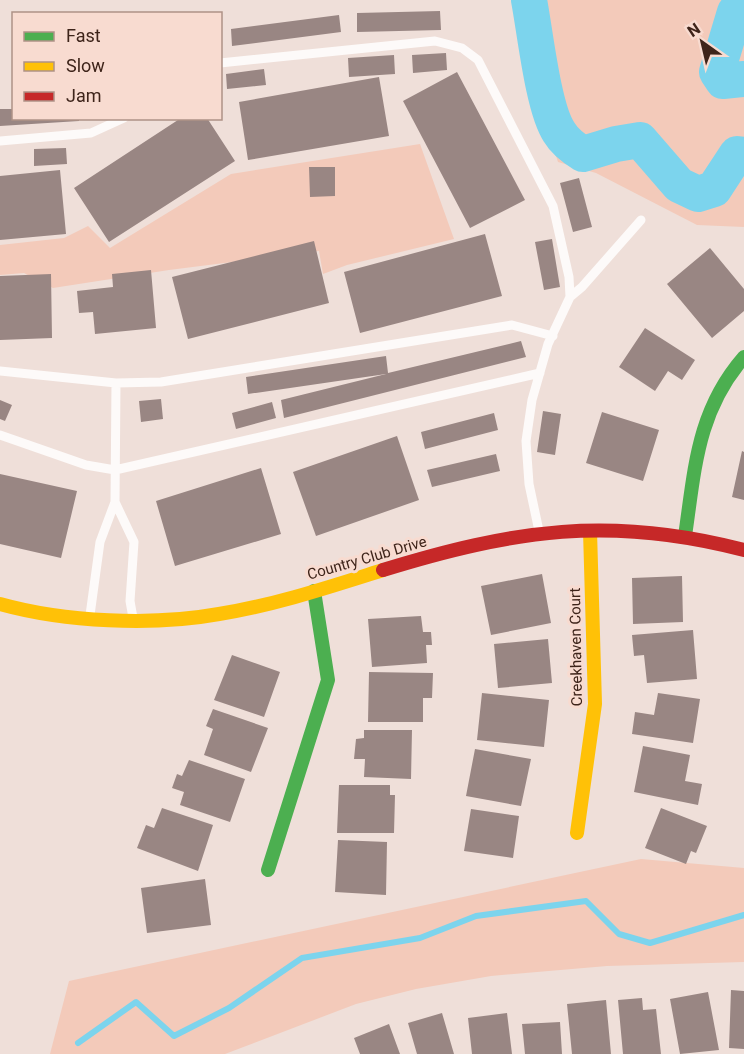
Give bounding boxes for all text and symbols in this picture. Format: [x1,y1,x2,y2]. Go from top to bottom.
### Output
legend [12,12,222,120]
north arrow [672,12,732,72]
text: N [684,19,704,41]
text: Fast [66,25,101,46]
text: Slow [66,55,105,76]
text: Jam [66,85,102,106]
street label: Country Club Drive [305,532,429,584]
street label: Creekhaven Court [566,587,586,706]

